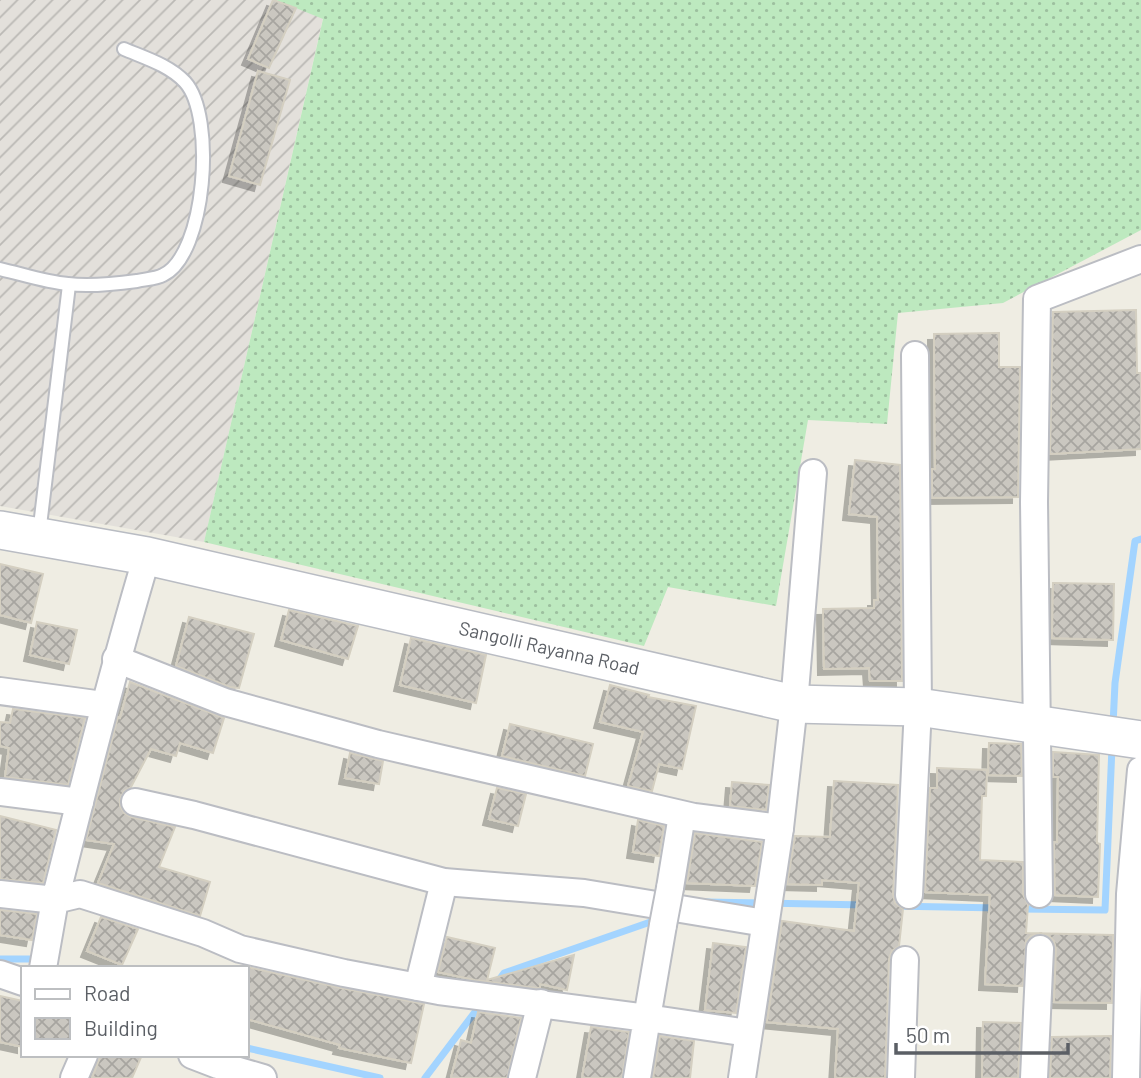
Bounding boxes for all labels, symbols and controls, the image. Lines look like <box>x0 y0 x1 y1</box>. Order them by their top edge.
street label: Sangolli Rayanna Road <box>457 616 642 679</box>
legend <box>21 966 248 1057</box>
text: Road <box>84 980 130 1005</box>
scale bar <box>896 1012 1068 1056</box>
text: Building <box>84 1015 158 1040</box>
text: 50 m <box>906 1022 950 1047</box>

